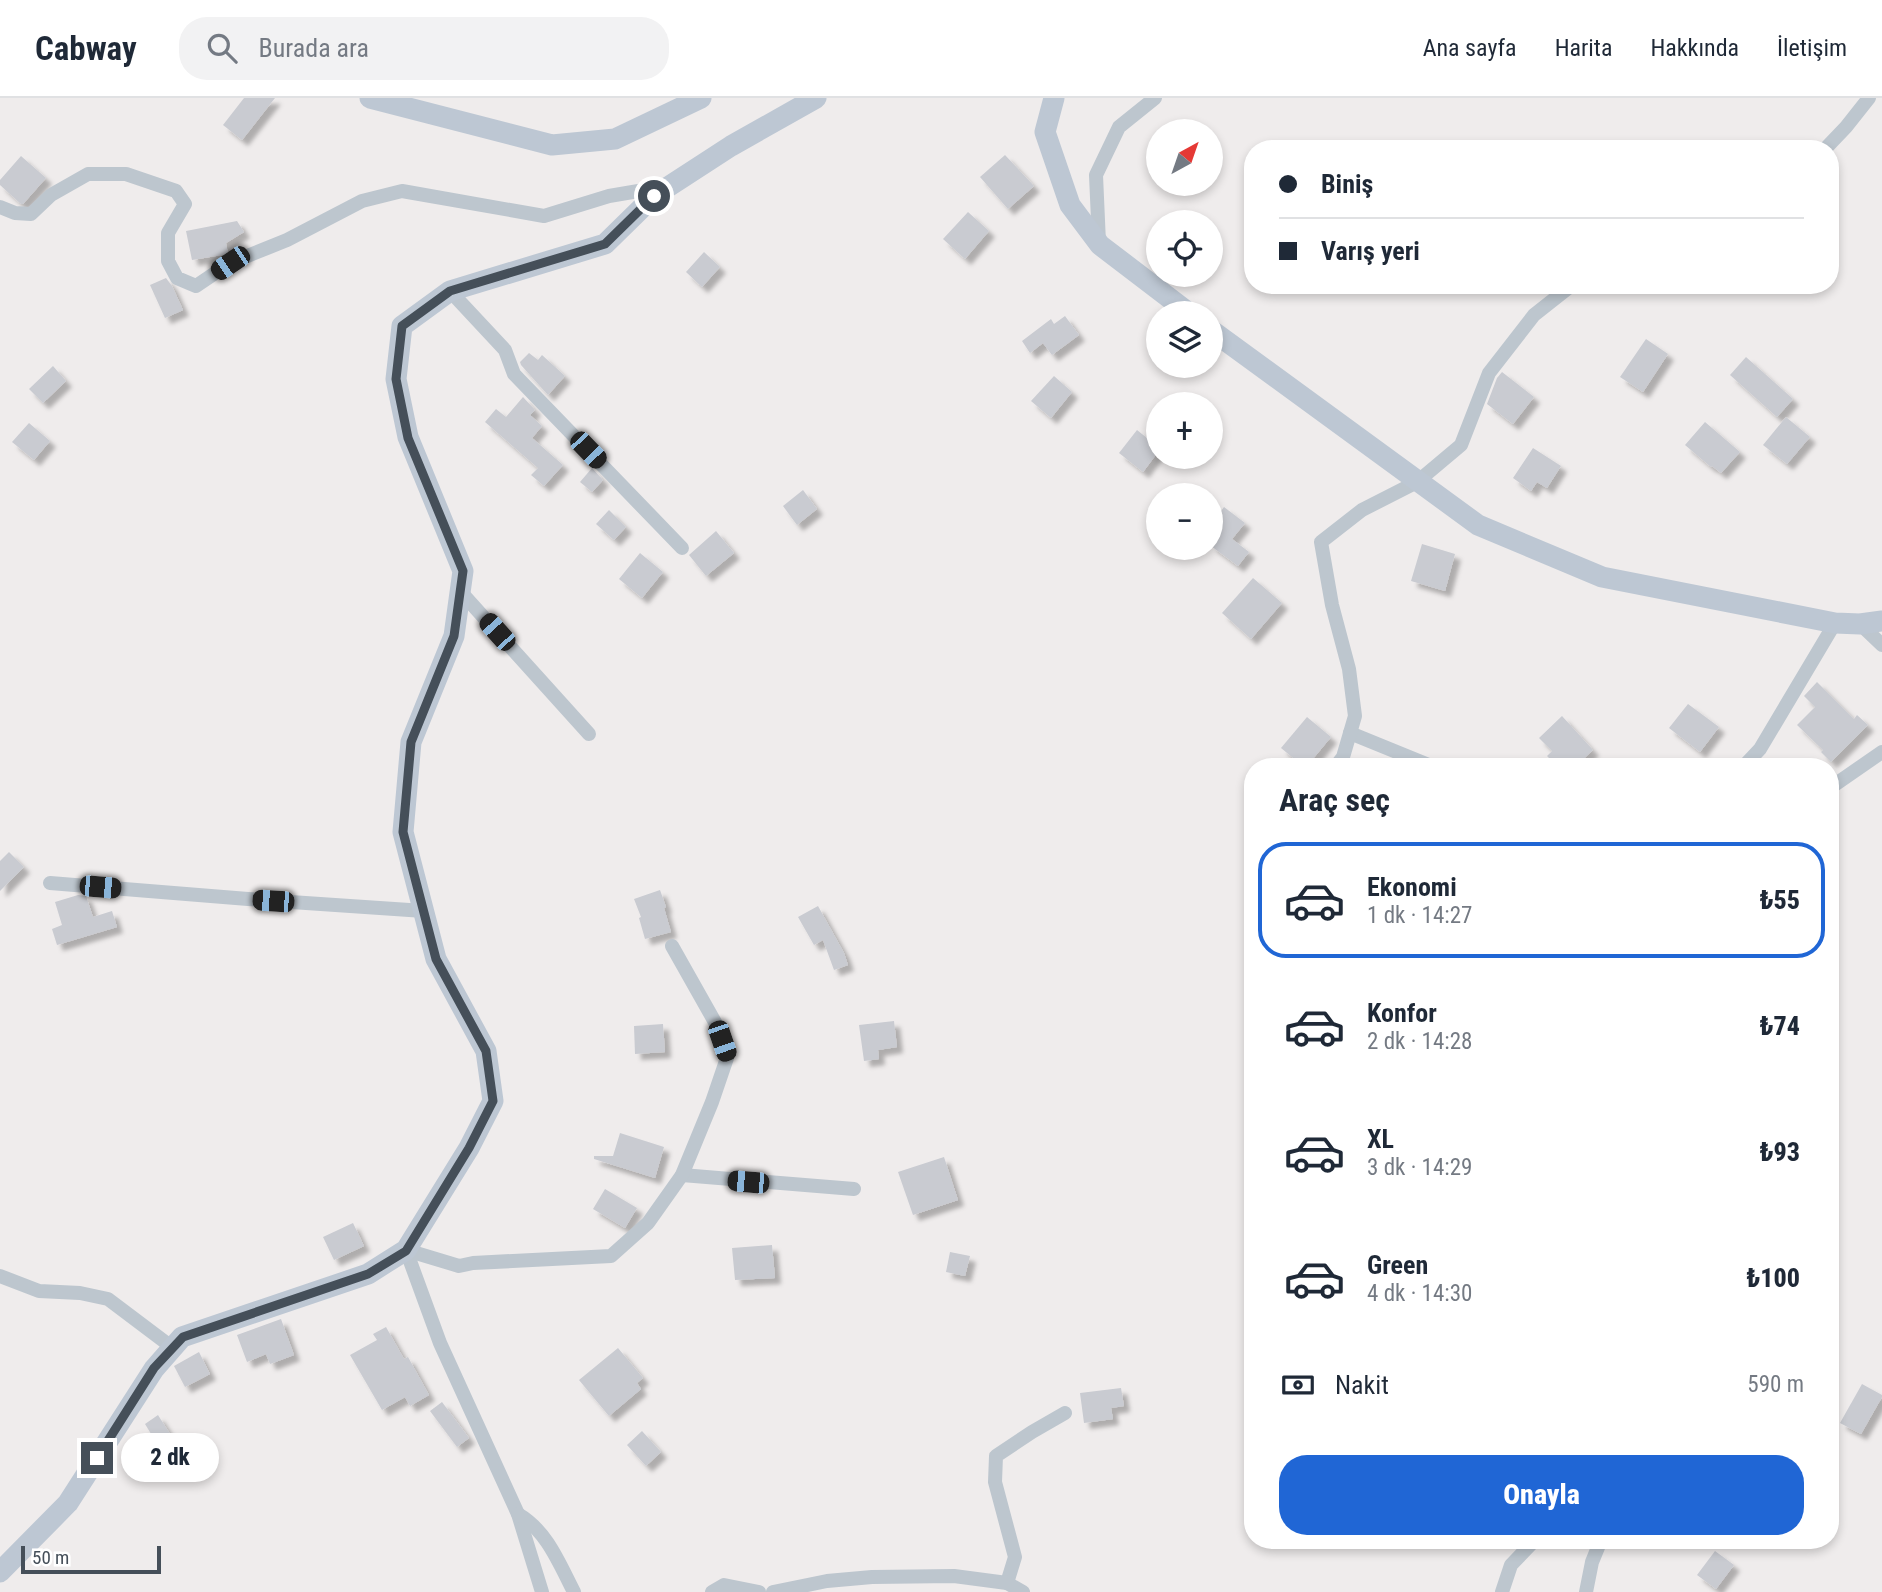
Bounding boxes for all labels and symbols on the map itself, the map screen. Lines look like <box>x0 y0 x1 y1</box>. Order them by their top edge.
north arrow <box>1146 119 1223 196</box>
route start <box>638 180 670 212</box>
car <box>207 243 254 283</box>
car <box>566 428 611 472</box>
car <box>476 609 519 655</box>
car <box>79 875 122 899</box>
car <box>252 889 295 913</box>
car <box>706 1018 739 1064</box>
car <box>727 1170 770 1194</box>
callout: 2 dk <box>122 1434 220 1482</box>
route end <box>81 1442 113 1474</box>
scale bar <box>21 1543 161 1575</box>

